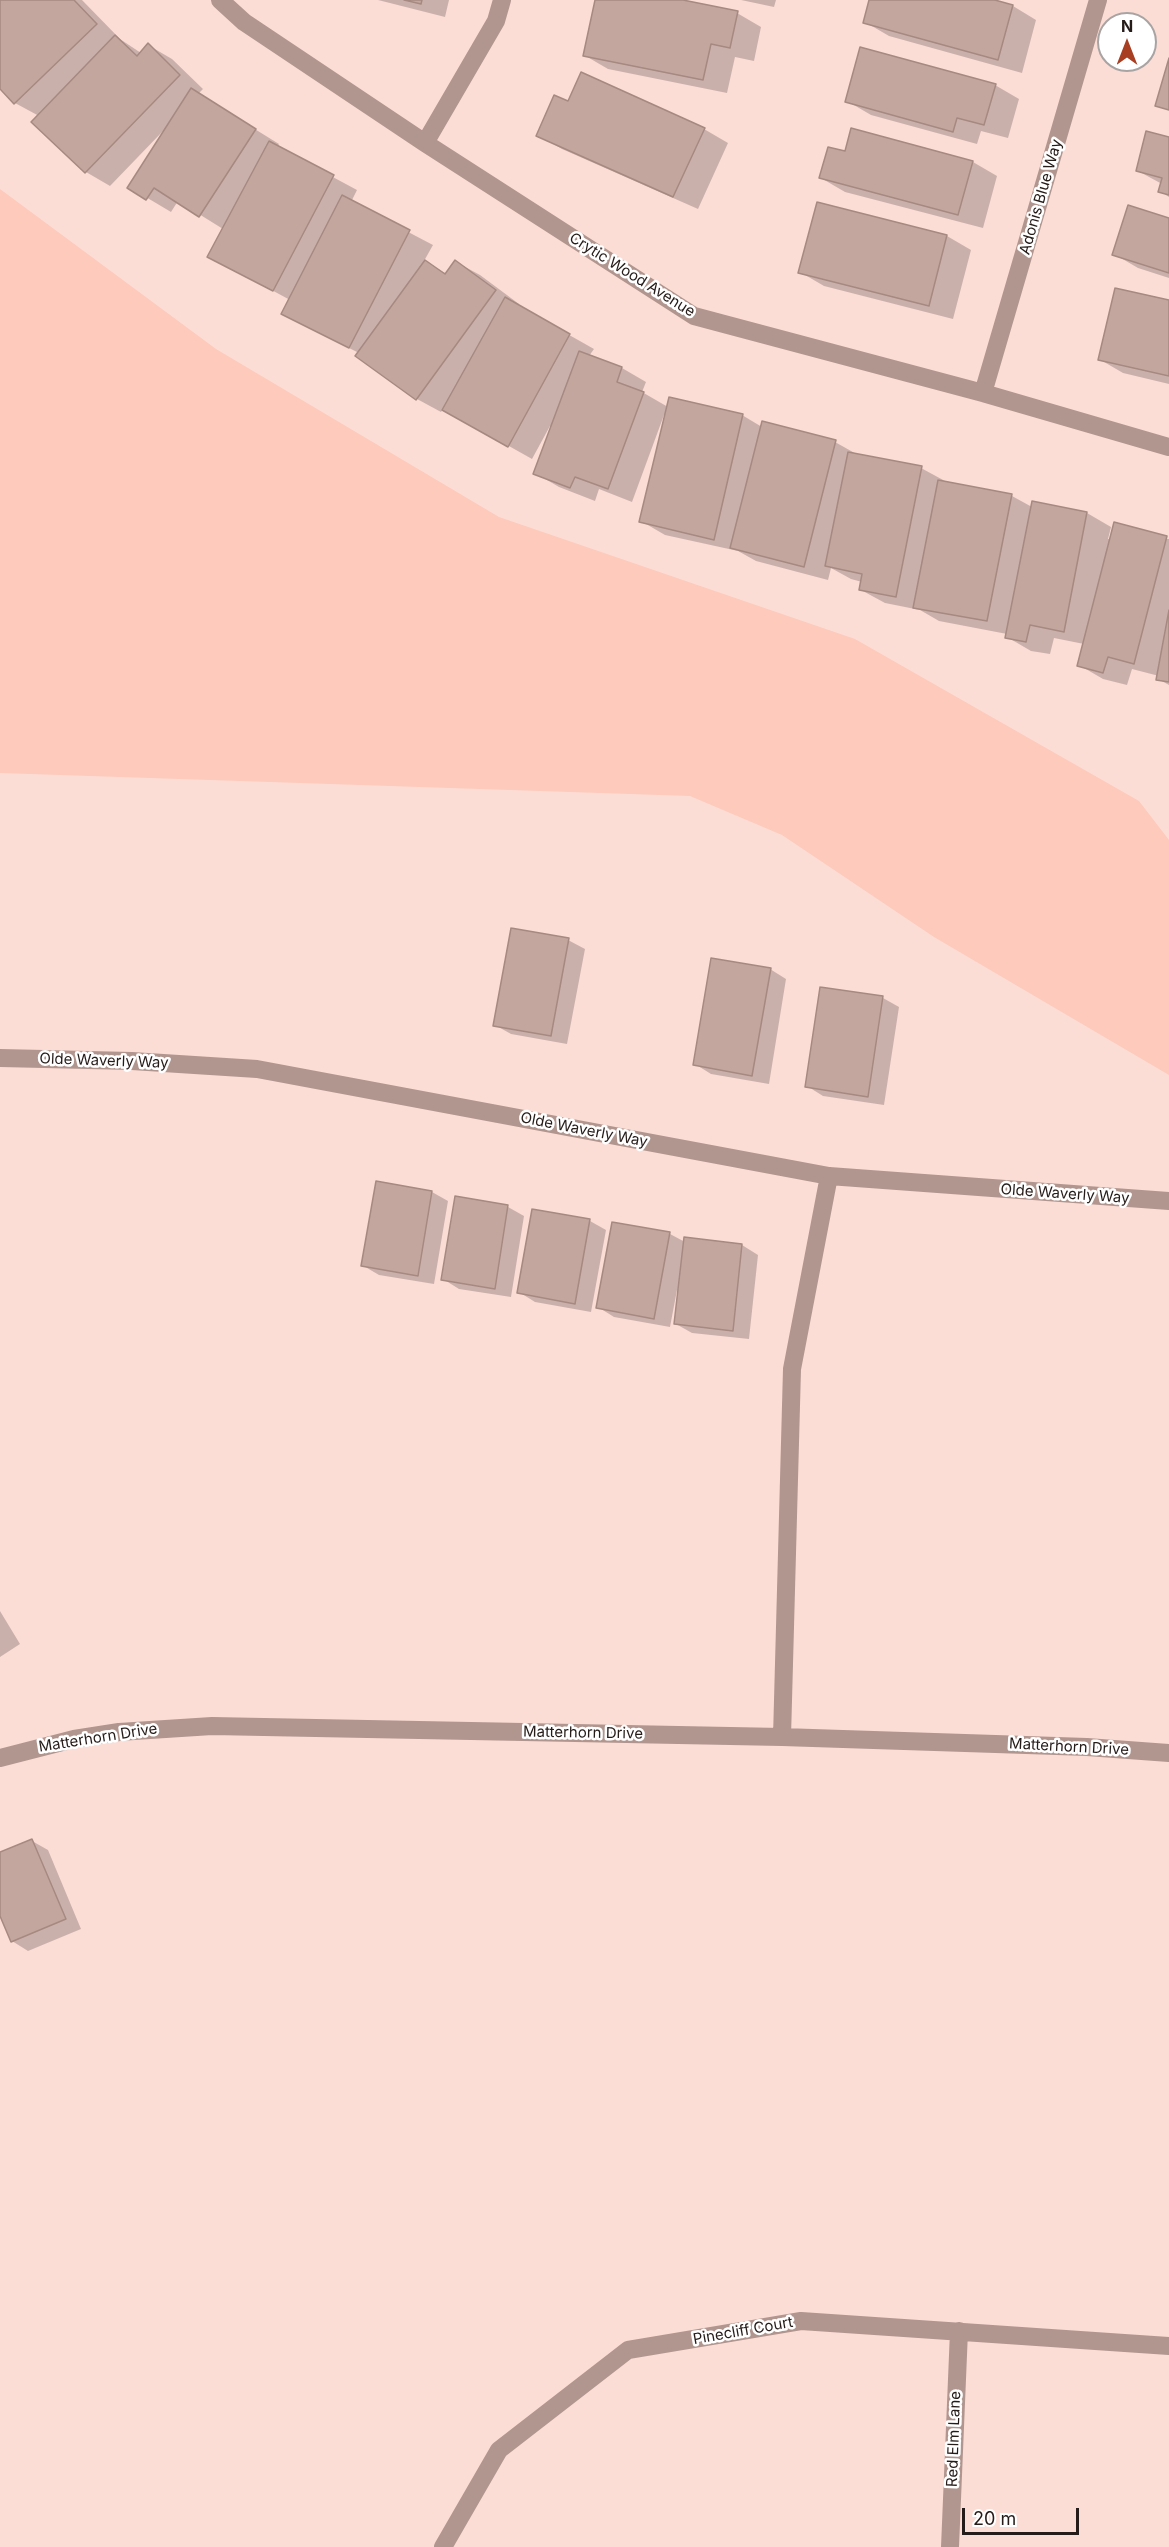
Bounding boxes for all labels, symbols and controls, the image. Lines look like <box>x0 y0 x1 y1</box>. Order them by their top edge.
north arrow <box>1097 12 1157 72</box>
text: N <box>1121 16 1133 36</box>
street label: Adonis Blue Way <box>1016 137 1066 257</box>
street label: Crytic Wood Avenue <box>566 229 698 321</box>
street label: Olde Waverly Way <box>39 1050 169 1072</box>
street label: Olde Waverly Way <box>519 1109 649 1151</box>
street label: Olde Waverly Way <box>1000 1181 1130 1207</box>
street label: Matterhorn Drive <box>37 1720 159 1756</box>
street label: Matterhorn Drive <box>523 1723 643 1743</box>
street label: Matterhorn Drive <box>1009 1735 1129 1759</box>
street label: Pinecliff Court <box>692 2313 794 2349</box>
street label: Red Elm Lane <box>943 2391 965 2487</box>
scale bar <box>965 2496 1082 2534</box>
text: 20 m <box>973 2508 1016 2529</box>

